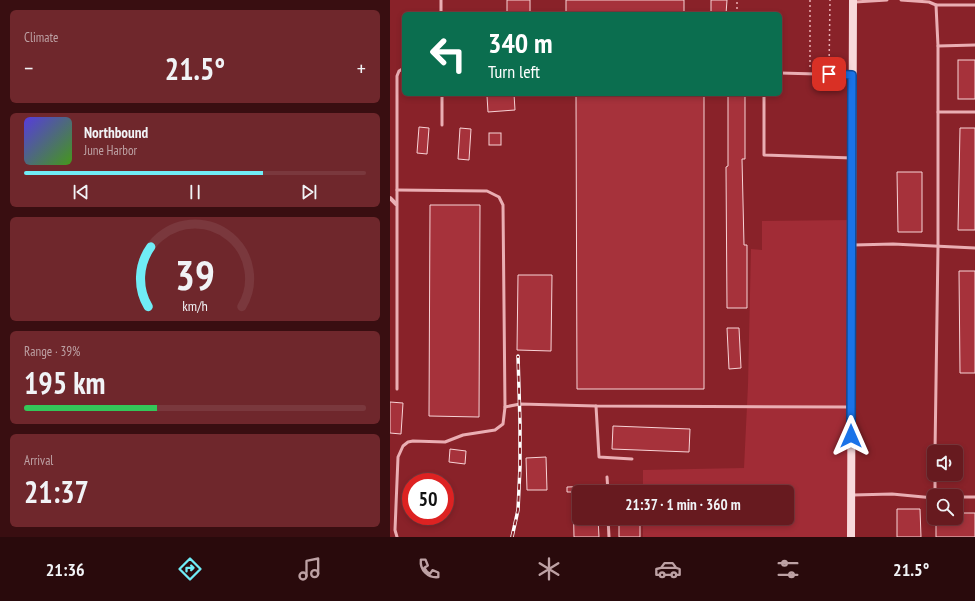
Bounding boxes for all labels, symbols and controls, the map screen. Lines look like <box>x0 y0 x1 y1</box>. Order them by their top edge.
text: 340 m <box>488 24 552 61</box>
icon: left <box>422 28 474 80</box>
text: Climate <box>24 29 58 46</box>
text: 21.5° <box>165 49 225 88</box>
text: − <box>24 54 33 82</box>
text: + <box>357 54 366 82</box>
pin <box>812 57 846 91</box>
text: Turn left <box>488 60 540 83</box>
icon: arrive <box>818 63 840 85</box>
text: Northbound <box>84 123 148 142</box>
text: June Harbor <box>84 142 137 159</box>
icon: previous <box>70 181 92 203</box>
icon: pause <box>184 181 206 203</box>
icon: next <box>298 181 320 203</box>
text: 39 <box>175 247 215 300</box>
text: km/h <box>182 295 208 314</box>
text: Range · 39% <box>24 343 80 360</box>
text: 195 km <box>24 363 105 402</box>
position arrow <box>830 415 872 457</box>
map controls <box>927 445 963 525</box>
button: sound <box>927 445 963 481</box>
text: Arrival <box>24 452 53 469</box>
text: 21:37 <box>24 472 89 511</box>
speed limit sign: 50 <box>402 473 454 525</box>
button: search <box>927 489 963 525</box>
text: 21:37 · 1 min · 360 m <box>625 495 741 514</box>
icon: directions <box>176 555 204 583</box>
icon: music <box>296 555 324 583</box>
icon: phone <box>415 555 443 583</box>
icon: climate <box>535 555 563 583</box>
icon: car <box>654 555 682 583</box>
icon: filters <box>774 555 802 583</box>
text: 21:36 <box>46 558 85 581</box>
text: 21.5° <box>893 558 929 581</box>

